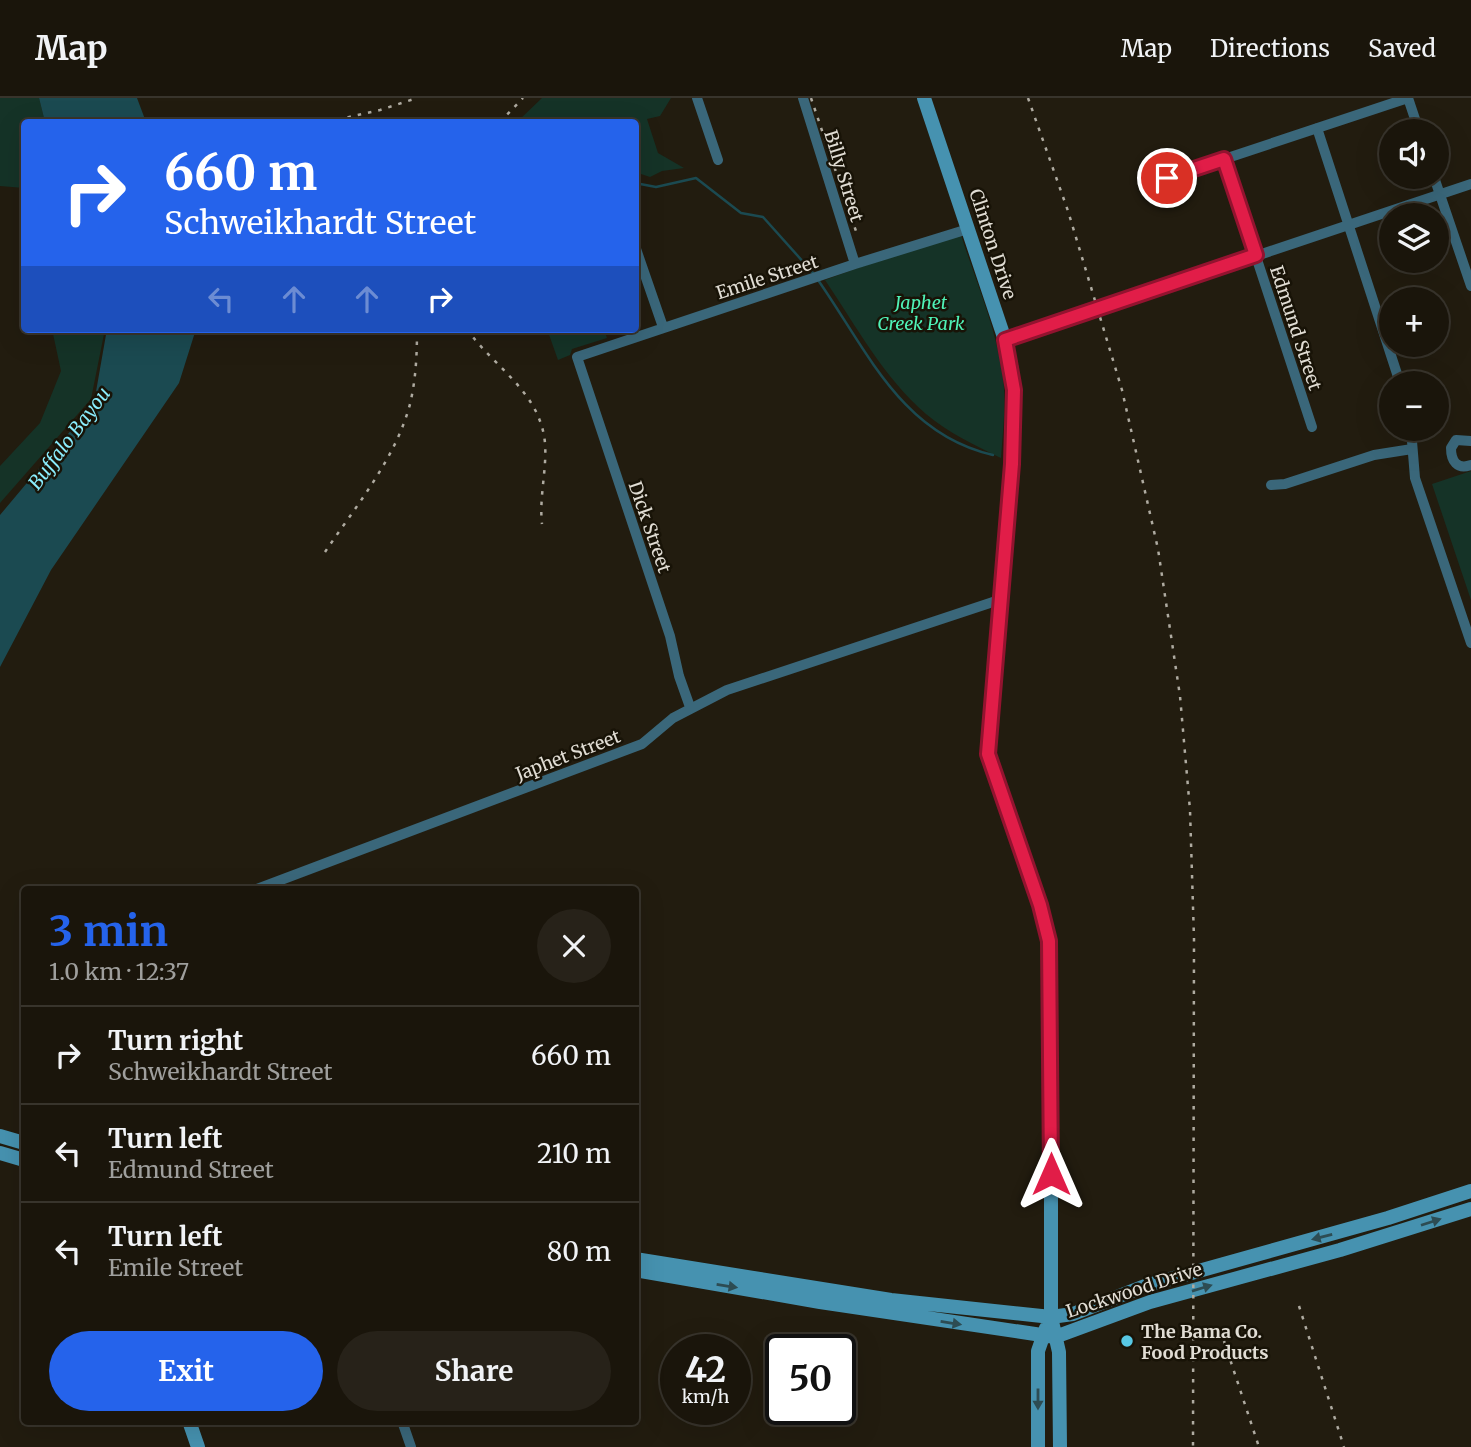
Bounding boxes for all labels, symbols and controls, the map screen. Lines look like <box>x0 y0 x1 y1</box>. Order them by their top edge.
text: Map <box>35 28 108 69</box>
text: Map <box>1121 33 1172 64</box>
text: Directions <box>1210 33 1330 64</box>
text: Saved <box>1368 33 1436 64</box>
map controls <box>1379 119 1449 441</box>
button: sound <box>1379 119 1449 189</box>
street label: Billy Street <box>819 127 869 225</box>
text: 660 m <box>164 142 317 203</box>
icon: right <box>49 147 140 238</box>
pin <box>1137 148 1197 208</box>
icon: arrive <box>1148 159 1186 197</box>
street label: Clinton Drive <box>964 186 1022 302</box>
text: Schweikhardt Street <box>164 203 476 243</box>
button: layers <box>1379 203 1449 273</box>
street label: Emile Street <box>713 250 821 304</box>
street label: Edmund Street <box>1265 263 1327 393</box>
icon: left <box>202 280 240 318</box>
icon: ahead <box>275 280 313 318</box>
icon: ahead <box>348 280 386 318</box>
icon: right <box>421 280 459 318</box>
button: + <box>1379 287 1449 357</box>
park label: Japhet Creek Park <box>877 291 965 335</box>
button: − <box>1379 371 1449 441</box>
water label: Buffalo Bayou <box>23 382 115 494</box>
street label: Dick Street <box>624 478 676 576</box>
street label: Japhet Street <box>511 724 624 786</box>
text: 3 min <box>49 905 168 957</box>
button: close <box>537 909 611 983</box>
text: 1.0 km · 12:37 <box>49 957 189 986</box>
text: Turn right <box>108 1024 243 1057</box>
icon: right <box>49 1036 87 1074</box>
text: 660 m <box>531 1039 611 1072</box>
text: Schweikhardt Street <box>108 1057 332 1086</box>
text: Turn left <box>108 1122 222 1155</box>
icon: left <box>49 1134 87 1172</box>
text: 210 m <box>537 1137 611 1170</box>
position arrow <box>1014 1137 1088 1211</box>
text: Edmund Street <box>108 1155 274 1184</box>
one-way arrow <box>1420 1216 1441 1227</box>
text: Turn left <box>108 1220 222 1253</box>
icon: left <box>49 1232 87 1270</box>
one-way arrow <box>1311 1232 1333 1243</box>
text: 80 m <box>547 1235 611 1268</box>
text: Emile Street <box>108 1253 243 1282</box>
street label: Lockwood Drive <box>1063 1257 1205 1323</box>
one-way arrow <box>716 1281 738 1292</box>
one-way arrow <box>1192 1282 1213 1292</box>
one-way arrow <box>940 1318 962 1329</box>
place label: The Bama Co. Food Products <box>1141 1320 1269 1364</box>
button: Exit <box>49 1331 323 1411</box>
button: Share <box>337 1331 611 1411</box>
marker: The Bama Co. Food Products <box>1119 1333 1135 1349</box>
speed limit sign: 50 <box>765 1334 856 1425</box>
text: 42 <box>685 1348 726 1392</box>
text: km/h <box>682 1385 729 1408</box>
one-way arrow <box>1032 1388 1044 1410</box>

